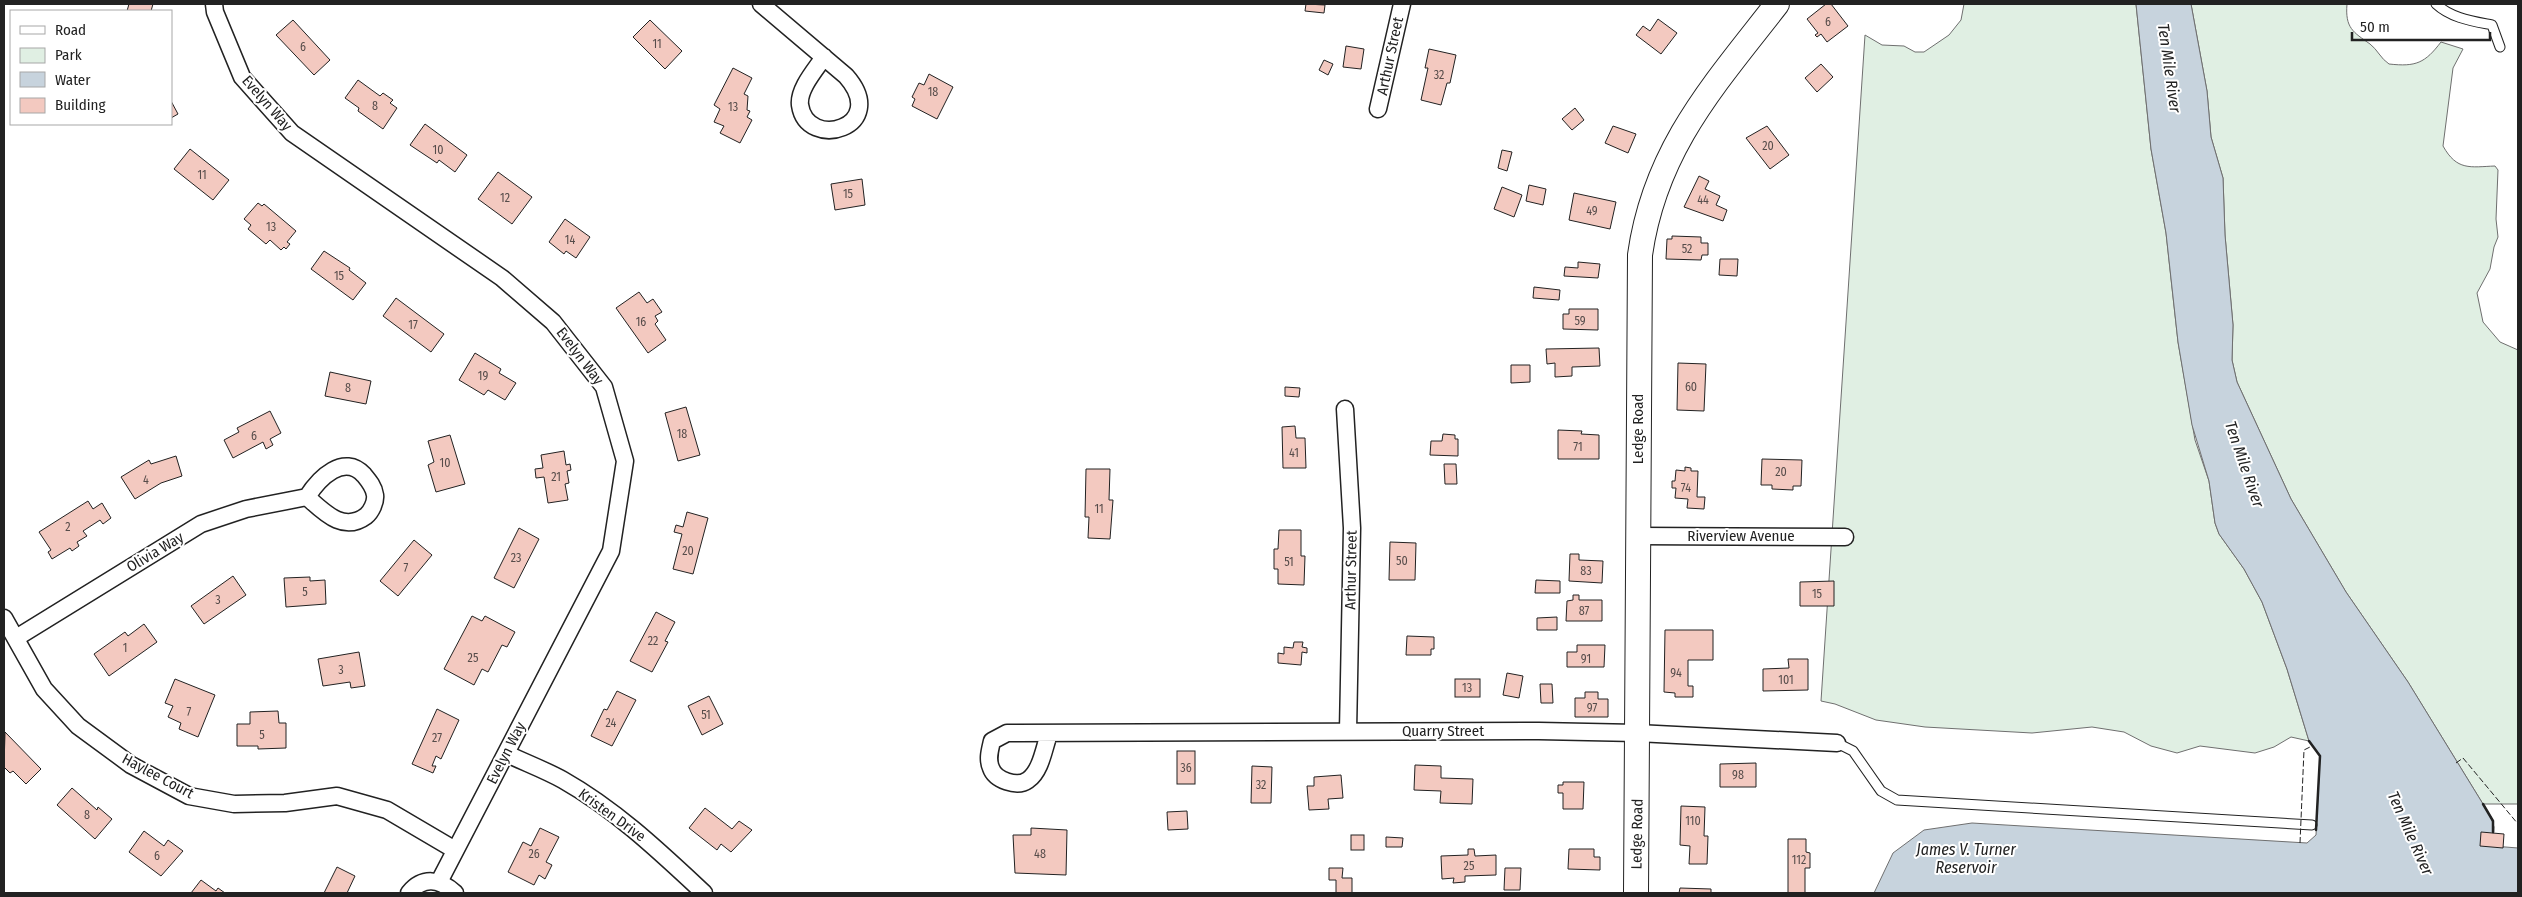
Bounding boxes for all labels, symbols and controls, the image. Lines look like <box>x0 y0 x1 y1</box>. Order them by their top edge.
legend <box>10 10 172 125</box>
scale bar <box>2352 10 2490 42</box>
street label: Arthur Street <box>1373 15 1407 97</box>
house number: 6 <box>1825 15 1831 29</box>
text: 50 m <box>2360 18 2390 36</box>
text: Road <box>55 21 86 39</box>
water label: Ten Mile River <box>2154 22 2185 114</box>
house number: 11 <box>652 37 662 51</box>
house number: 6 <box>300 40 306 54</box>
text: Park <box>55 46 82 64</box>
house number: 32 <box>1434 68 1444 82</box>
text: Water <box>55 71 91 89</box>
street label: Evelyn Way <box>238 72 296 135</box>
house number: 18 <box>928 85 938 99</box>
text: Building <box>55 96 106 114</box>
house number: 8 <box>372 99 378 113</box>
house number: 13 <box>728 100 738 114</box>
house number: 20 <box>1762 139 1774 153</box>
house number: 10 <box>433 143 443 157</box>
house number: 11 <box>197 168 207 182</box>
house number: 15 <box>843 187 854 201</box>
house number: 12 <box>500 191 510 205</box>
house number: 44 <box>1697 193 1709 207</box>
house number: 49 <box>1586 204 1598 218</box>
house number: 13 <box>266 220 276 234</box>
house number: 14 <box>565 233 575 247</box>
house number: 52 <box>1682 242 1692 256</box>
house number: 15 <box>334 269 345 283</box>
house number: 59 <box>1574 314 1586 328</box>
house number: 16 <box>636 315 646 329</box>
house number: 17 <box>408 318 418 332</box>
street label: Evelyn Way <box>553 324 608 389</box>
house number: 19 <box>478 369 488 383</box>
house number: 60 <box>1685 380 1697 394</box>
house number: 8 <box>345 381 351 395</box>
street label: Ledge Road <box>1629 394 1647 464</box>
water label: Ten Mile River <box>2221 419 2268 510</box>
house number: 18 <box>677 427 687 441</box>
house number: 6 <box>251 429 257 443</box>
house number: 71 <box>1573 440 1583 454</box>
house number: 41 <box>1289 446 1299 460</box>
house number: 10 <box>440 456 450 470</box>
house number: 20 <box>1775 465 1787 479</box>
house number: 21 <box>551 470 561 484</box>
house number: 4 <box>143 473 149 487</box>
house number: 74 <box>1681 481 1691 495</box>
house number: 11 <box>1094 502 1104 516</box>
house number: 2 <box>65 520 71 534</box>
street label: Riverview Avenue <box>1687 527 1795 545</box>
street label: Olivia Way <box>123 528 187 576</box>
street label: Arthur Street <box>1341 530 1361 610</box>
house number: 20 <box>682 544 694 558</box>
house number: 23 <box>511 551 521 565</box>
house number: 50 <box>1396 554 1408 568</box>
house number: 51 <box>1284 555 1294 569</box>
house number: 7 <box>404 561 409 575</box>
house number: 83 <box>1580 564 1592 578</box>
house number: 5 <box>302 585 308 599</box>
house number: 15 <box>1812 587 1823 601</box>
house number: 3 <box>215 593 221 607</box>
house number: 87 <box>1579 604 1589 618</box>
house number: 22 <box>648 634 658 648</box>
house number: 1 <box>123 641 127 655</box>
house number: 25 <box>468 651 479 665</box>
house number: 91 <box>1581 652 1591 666</box>
house number: 3 <box>338 663 344 677</box>
house number: 94 <box>1670 666 1682 680</box>
house number: 101 <box>1778 673 1794 687</box>
house number: 13 <box>1462 681 1472 695</box>
house number: 97 <box>1587 701 1597 715</box>
house number: 7 <box>187 705 192 719</box>
house number: 51 <box>701 708 711 722</box>
house number: 24 <box>606 716 617 730</box>
street label: Evelyn Way <box>483 719 529 787</box>
street label: Quarry Street <box>1402 722 1484 740</box>
house number: 5 <box>259 728 265 742</box>
house number: 27 <box>432 731 442 745</box>
street label: Haylee Court <box>119 750 197 802</box>
house number: 36 <box>1180 761 1192 775</box>
house number: 98 <box>1732 768 1744 782</box>
house number: 32 <box>1256 778 1266 792</box>
street label: Kristen Drive <box>575 785 649 845</box>
water label: Ten Mile River <box>2384 788 2438 878</box>
street label: Ledge Road <box>1627 799 1647 869</box>
house number: 8 <box>84 808 90 822</box>
house number: 110 <box>1685 814 1701 828</box>
water label: James V. Turner Reservoir <box>1915 840 2016 877</box>
house number: 26 <box>528 847 540 861</box>
house number: 48 <box>1034 847 1046 861</box>
house number: 6 <box>154 849 160 863</box>
house number: 112 <box>1792 853 1806 867</box>
house number: 25 <box>1464 859 1475 873</box>

